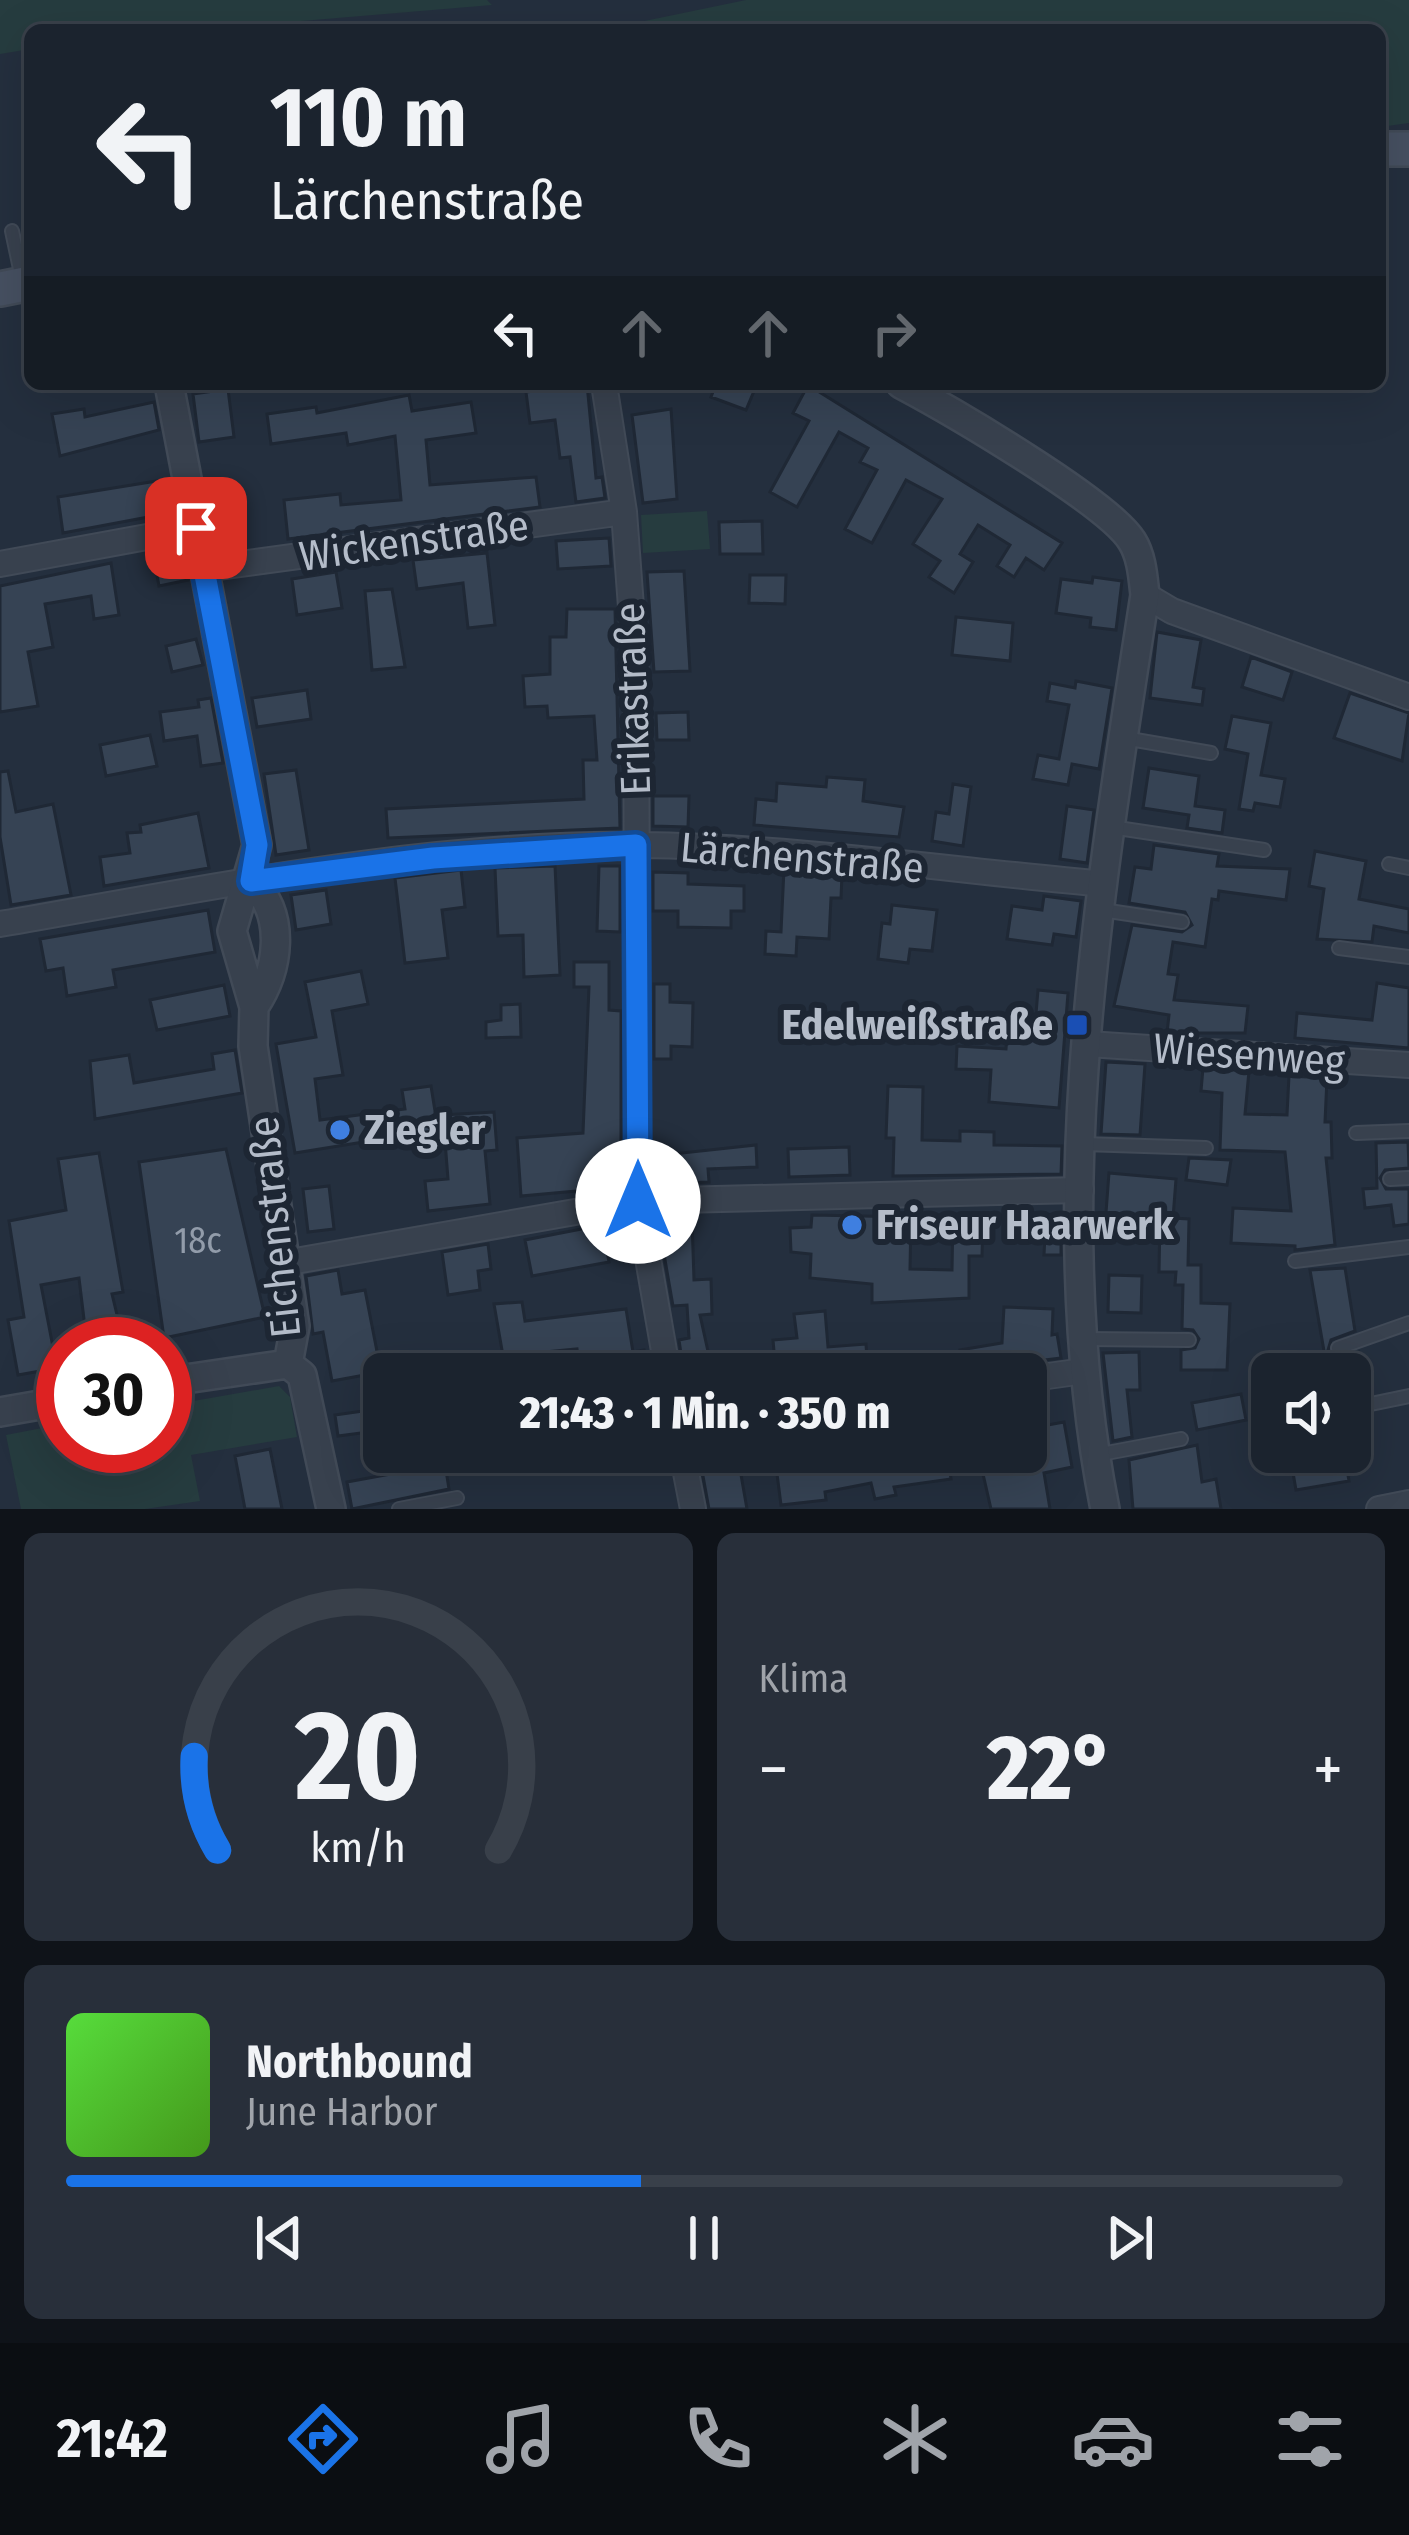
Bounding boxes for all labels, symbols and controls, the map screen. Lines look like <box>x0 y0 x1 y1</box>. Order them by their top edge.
text: 110 m <box>270 67 467 168</box>
icon: left <box>72 72 228 228</box>
text: Lärchenstraße <box>270 169 584 233</box>
icon: left <box>483 300 549 366</box>
icon: ahead <box>609 300 675 366</box>
icon: ahead <box>735 300 801 366</box>
icon: right <box>861 300 927 366</box>
pin <box>145 477 247 579</box>
icon: arrive <box>163 495 229 561</box>
street label: Wickenstraße <box>296 500 532 582</box>
street label: Erikastraße <box>605 602 661 796</box>
street label: Lärchenstraße <box>678 822 926 894</box>
place label: Edelweißstraße <box>781 1000 1053 1050</box>
marker: Edelweißstraße <box>1064 1012 1090 1038</box>
street label: Wiesenweg <box>1152 1023 1347 1087</box>
place label: Ziegler <box>364 1105 486 1155</box>
street label: Eichenstraße <box>239 1114 311 1340</box>
marker: Ziegler <box>327 1117 353 1143</box>
position arrow <box>575 1138 701 1264</box>
place label: Friseur Haarwerk <box>876 1200 1175 1250</box>
marker: Friseur Haarwerk <box>839 1212 865 1238</box>
house number: 18c <box>174 1219 222 1263</box>
speed limit sign: 30 <box>36 1317 192 1473</box>
map controls <box>1251 1353 1371 1473</box>
button: sound <box>1251 1353 1371 1473</box>
text: 21:43 · 1 Min. · 350 m <box>520 1386 890 1440</box>
text: Klima <box>759 1656 848 1702</box>
text: 20 <box>294 1682 421 1832</box>
text: 22° <box>987 1715 1114 1823</box>
text: − <box>759 1730 788 1809</box>
text: + <box>1313 1730 1343 1809</box>
text: km/h <box>310 1822 406 1873</box>
text: Northbound <box>246 2035 473 2089</box>
text: June Harbor <box>246 2089 437 2135</box>
icon: previous <box>246 2205 312 2271</box>
icon: pause <box>671 2205 737 2271</box>
icon: next <box>1097 2205 1163 2271</box>
icon: directions <box>281 2397 365 2481</box>
icon: music <box>479 2397 563 2481</box>
icon: phone <box>676 2397 760 2481</box>
icon: climate <box>873 2397 957 2481</box>
icon: car <box>1071 2397 1155 2481</box>
icon: filters <box>1268 2397 1352 2481</box>
text: 21:42 <box>57 2407 168 2471</box>

